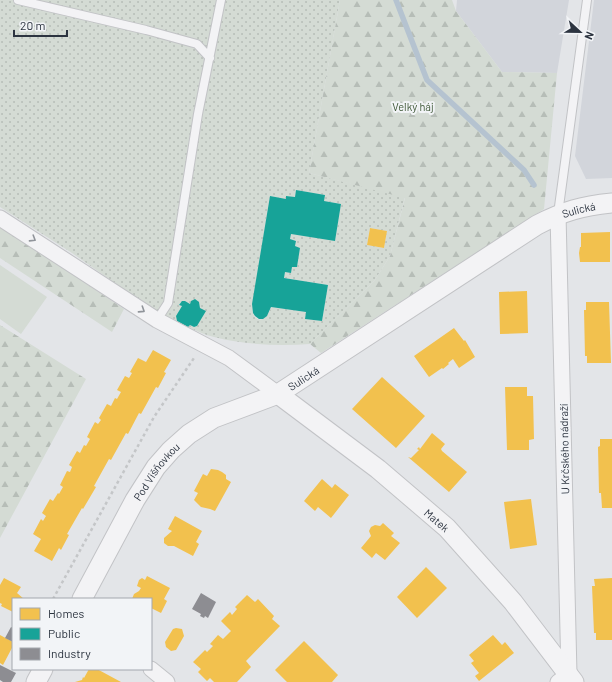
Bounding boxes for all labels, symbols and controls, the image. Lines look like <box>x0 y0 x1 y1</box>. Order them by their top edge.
scale bar <box>14 12 67 38</box>
north arrow <box>560 12 600 52</box>
text: 20 m <box>20 18 46 32</box>
text: N <box>582 30 597 42</box>
park label: Velký háj <box>392 100 434 113</box>
street label: Sulická <box>560 199 596 220</box>
one-way arrow <box>29 234 36 242</box>
one-way arrow <box>138 305 145 313</box>
street label: Sulická <box>285 363 321 393</box>
street label: U Krčského nádraží <box>557 403 571 494</box>
street label: Pod Višňovkou <box>130 439 182 503</box>
street label: Matek <box>422 505 453 534</box>
legend <box>12 598 152 670</box>
text: Homes <box>48 606 85 620</box>
text: Public <box>48 626 80 640</box>
text: Industry <box>48 646 91 660</box>

